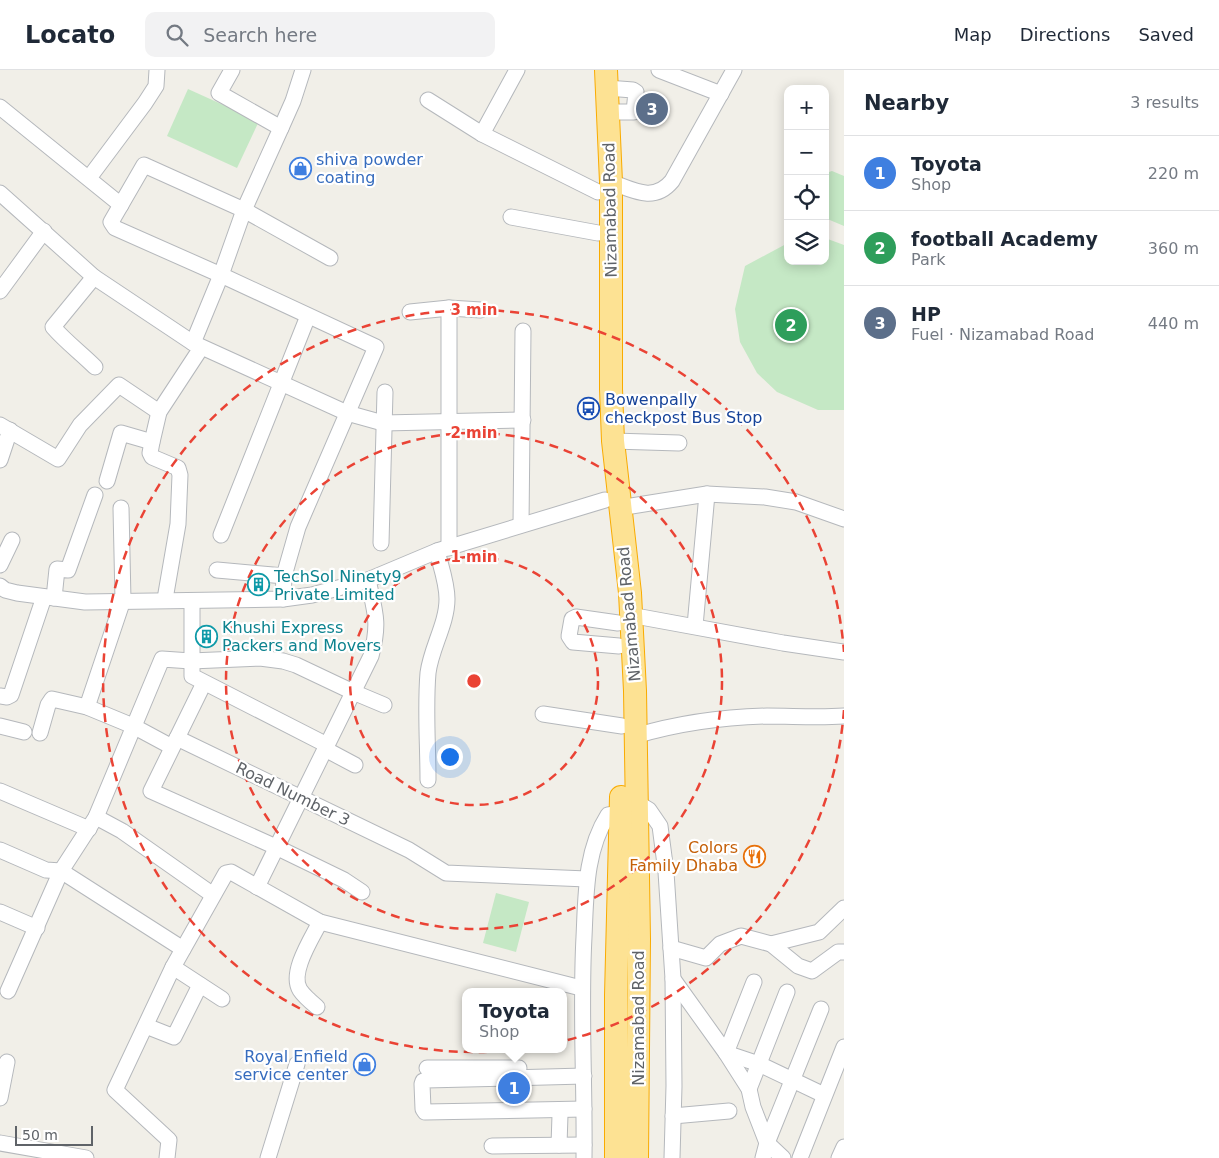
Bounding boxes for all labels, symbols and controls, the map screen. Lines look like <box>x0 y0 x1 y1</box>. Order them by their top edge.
search box <box>145 12 495 57</box>
text: Locato <box>25 21 115 49</box>
icon: search <box>163 21 191 49</box>
text: Search here <box>203 24 317 46</box>
text: Map <box>954 24 992 45</box>
text: Directions <box>1020 24 1110 45</box>
text: Saved <box>1138 24 1194 45</box>
map controls <box>784 85 829 265</box>
button: + <box>784 85 829 130</box>
pin: 3 <box>636 90 668 128</box>
text: Nearby <box>864 91 949 115</box>
text: 3 results <box>1130 93 1199 112</box>
button: − <box>784 130 829 175</box>
street label: Nizamabad Road <box>599 142 621 278</box>
place label: shiva powder coating <box>316 150 423 187</box>
text: Toyota <box>911 153 982 175</box>
shop icon: shiva powder coating <box>288 156 312 180</box>
text: 1 <box>874 164 886 183</box>
text: 220 m <box>1148 164 1199 183</box>
button: locate <box>784 175 829 220</box>
text: Shop <box>911 175 951 194</box>
button: layers <box>784 220 829 265</box>
text: football Academy <box>911 228 1098 250</box>
text: 2 <box>874 239 886 258</box>
text: 360 m <box>1148 239 1199 258</box>
text: Park <box>911 250 946 269</box>
text: 3 min <box>450 301 498 319</box>
text: HP <box>911 303 941 325</box>
pin: 2 <box>775 306 807 344</box>
text: 3 <box>874 314 886 333</box>
text: 440 m <box>1148 314 1199 333</box>
text: Fuel · Nizamabad Road <box>911 325 1094 344</box>
place label: Bowenpally checkpost Bus Stop <box>605 390 762 427</box>
bus stop icon: Bowenpally checkpost Bus Stop <box>577 396 601 420</box>
text: 2 min <box>450 424 498 442</box>
street label: Nizamabad Road <box>614 546 644 682</box>
text: 1 min <box>450 548 498 566</box>
place label: TechSol Ninety9 Private Limited <box>273 567 402 604</box>
building icon: TechSol Ninety9 Private Limited <box>246 573 270 597</box>
place label: Khushi Express Packers and Movers <box>222 618 381 655</box>
building icon: Khushi Express Packers and Movers <box>194 624 218 648</box>
centre of rings <box>465 672 483 690</box>
your location <box>437 744 463 770</box>
street label: Road Number 3 <box>233 758 353 830</box>
place label: Colors Family Dhaba <box>629 838 738 875</box>
restaurant icon: Colors Family Dhaba <box>742 844 766 868</box>
street label: Nizamabad Road <box>629 950 648 1086</box>
popup <box>462 988 567 1053</box>
text: Toyota <box>479 1000 550 1022</box>
text: Shop <box>479 1022 519 1041</box>
place label: Royal Enfield service center <box>234 1047 348 1084</box>
shop icon: Royal Enfield service center <box>352 1053 376 1077</box>
pin: 1 <box>498 1069 530 1107</box>
scale bar <box>15 1123 92 1146</box>
text: 50 m <box>22 1127 58 1143</box>

